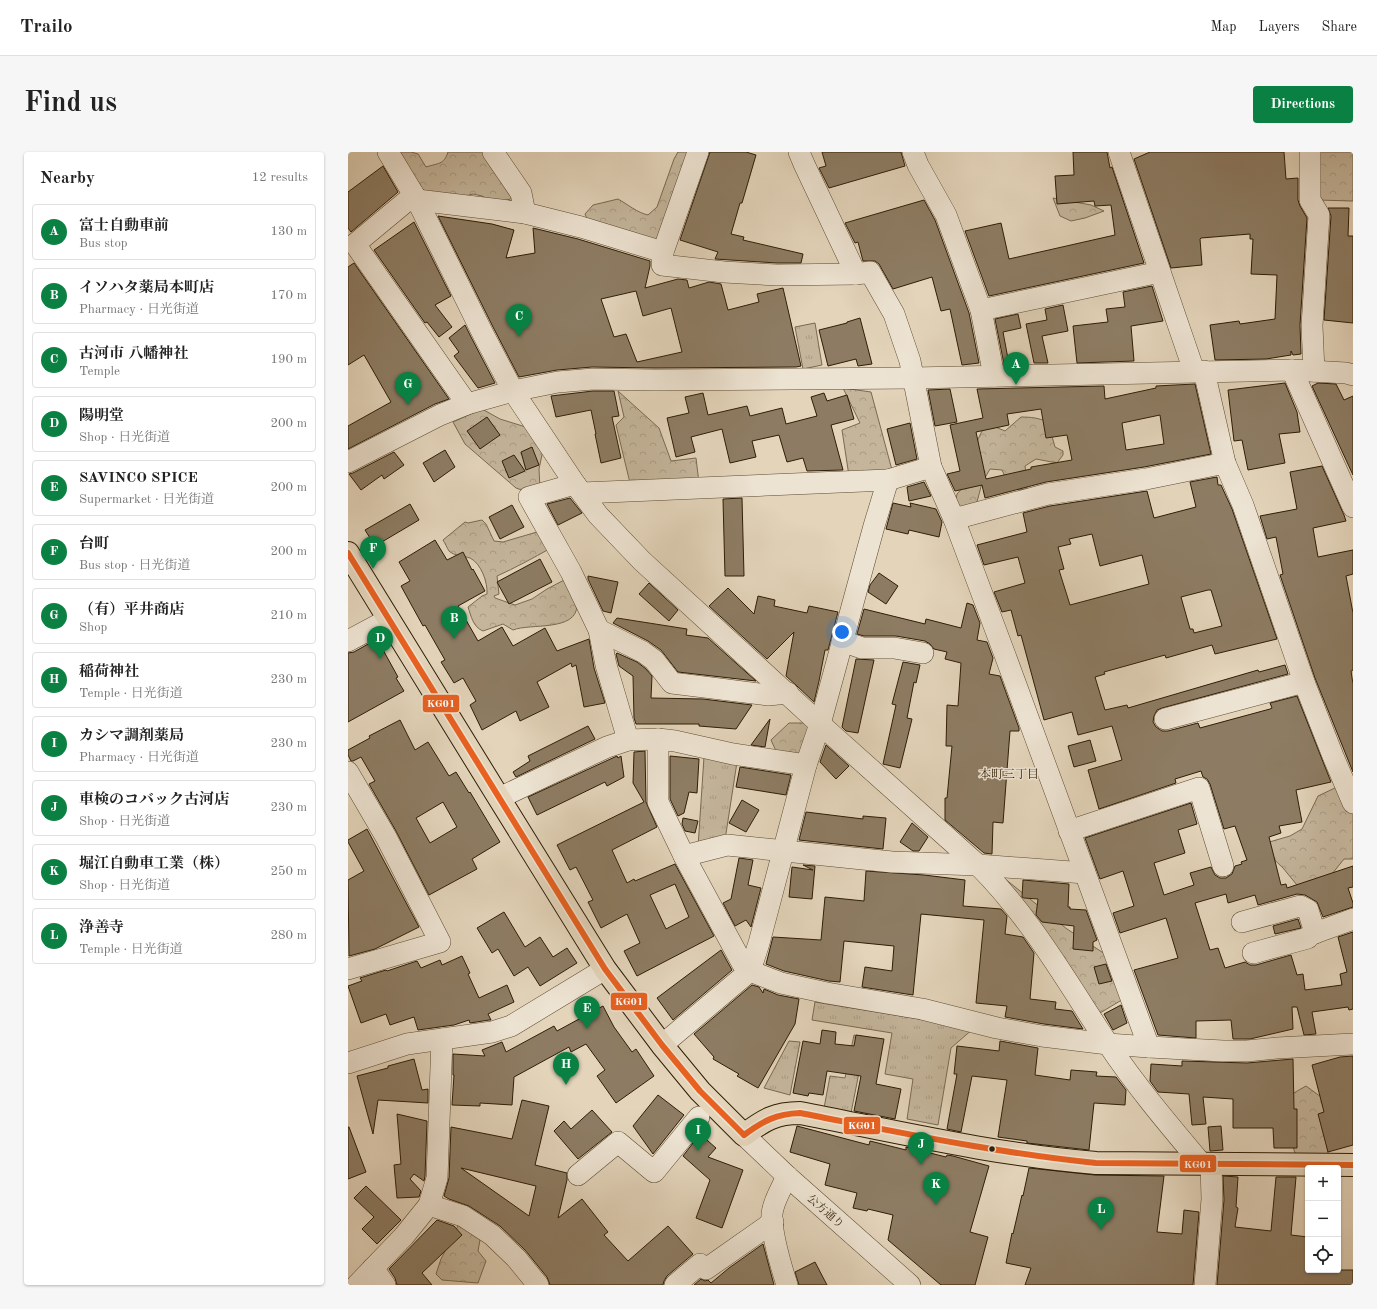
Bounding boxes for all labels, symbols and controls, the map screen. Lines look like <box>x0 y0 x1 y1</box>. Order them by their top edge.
text: Trailo <box>20 18 73 37</box>
text: Map <box>1211 20 1237 34</box>
text: Layers <box>1259 20 1300 34</box>
text: Share <box>1322 20 1357 34</box>
button: Directions <box>1253 86 1353 123</box>
text: Find us <box>24 90 117 118</box>
text: Nearby <box>40 170 95 187</box>
text: 12 results <box>252 171 308 184</box>
text: 富士自動車前 <box>79 219 169 234</box>
text: A <box>49 225 59 238</box>
text: 130 m <box>270 225 307 238</box>
text: Bus stop <box>79 237 128 250</box>
text: イソハタ薬局本町店 <box>79 281 214 296</box>
text: B <box>49 289 59 302</box>
text: 170 m <box>270 289 307 302</box>
text: Pharmacy · 日光街道 <box>79 303 199 316</box>
pin: C <box>506 304 532 337</box>
text: 古河市 八幡神社 <box>79 347 188 362</box>
pin: A <box>1003 352 1029 385</box>
text: C <box>50 353 58 366</box>
text: 190 m <box>270 353 307 366</box>
text: Temple <box>79 365 120 378</box>
pin: G <box>395 372 421 405</box>
text: 陽明堂 <box>79 409 124 424</box>
text: D <box>49 417 59 430</box>
text: 200 m <box>270 417 307 430</box>
text: Shop · 日光街道 <box>79 431 170 444</box>
text: SAVINCO SPICE <box>79 471 198 486</box>
text: E <box>50 481 58 494</box>
text: 200 m <box>270 481 307 494</box>
text: Supermarket · 日光街道 <box>79 493 214 506</box>
pin: F <box>360 536 386 569</box>
text: 台町 <box>79 537 109 552</box>
text: F <box>50 545 58 558</box>
text: 200 m <box>270 545 307 558</box>
text: Bus stop · 日光街道 <box>79 559 191 572</box>
text: （有）平井商店 <box>79 603 184 618</box>
pin: B <box>441 606 467 639</box>
text: G <box>49 609 59 622</box>
text: 210 m <box>270 609 307 622</box>
text: Shop <box>79 621 107 634</box>
your location <box>832 622 852 642</box>
pin: D <box>367 626 393 659</box>
text: 稲荷神社 <box>79 665 139 680</box>
text: H <box>49 673 59 686</box>
text: 230 m <box>270 673 307 686</box>
text: Temple · 日光街道 <box>79 687 183 700</box>
line badge: KG01 <box>422 694 460 713</box>
text: KG01 <box>427 699 455 710</box>
text: カシマ調剤薬局 <box>79 729 184 744</box>
text: I <box>51 737 57 750</box>
text: 230 m <box>270 737 307 750</box>
text: Pharmacy · 日光街道 <box>79 751 199 764</box>
district label: 本町三丁目 <box>979 767 1039 781</box>
text: 車検のコバック古河店 <box>79 793 229 808</box>
text: J <box>50 801 58 814</box>
text: 230 m <box>270 801 307 814</box>
text: Shop · 日光街道 <box>79 815 170 828</box>
text: 堀江自動車工業（株） <box>79 857 229 872</box>
text: K <box>49 865 59 878</box>
text: 250 m <box>270 865 307 878</box>
text: Shop · 日光街道 <box>79 879 170 892</box>
text: 浄善寺 <box>79 921 124 936</box>
text: L <box>50 929 58 942</box>
text: 280 m <box>270 929 307 942</box>
text: Temple · 日光街道 <box>79 943 183 956</box>
line badge: KG01 <box>610 992 648 1011</box>
pin: E <box>574 996 600 1029</box>
text: KG01 <box>615 997 643 1008</box>
pin: H <box>553 1052 579 1085</box>
line badge: KG01 <box>843 1116 881 1135</box>
pin: I <box>685 1118 711 1151</box>
text: KG01 <box>848 1121 876 1132</box>
pin: J <box>908 1132 934 1165</box>
unlabelled marker <box>987 1144 997 1154</box>
line badge: KG01 <box>1179 1154 1217 1173</box>
text: KG01 <box>1184 1160 1212 1171</box>
map controls <box>1305 1165 1341 1273</box>
button: + <box>1305 1165 1341 1201</box>
pin: K <box>923 1172 949 1205</box>
street label: 公方通り <box>805 1192 847 1231</box>
pin: L <box>1088 1197 1114 1230</box>
button: − <box>1305 1201 1341 1237</box>
button: locate <box>1305 1237 1341 1273</box>

